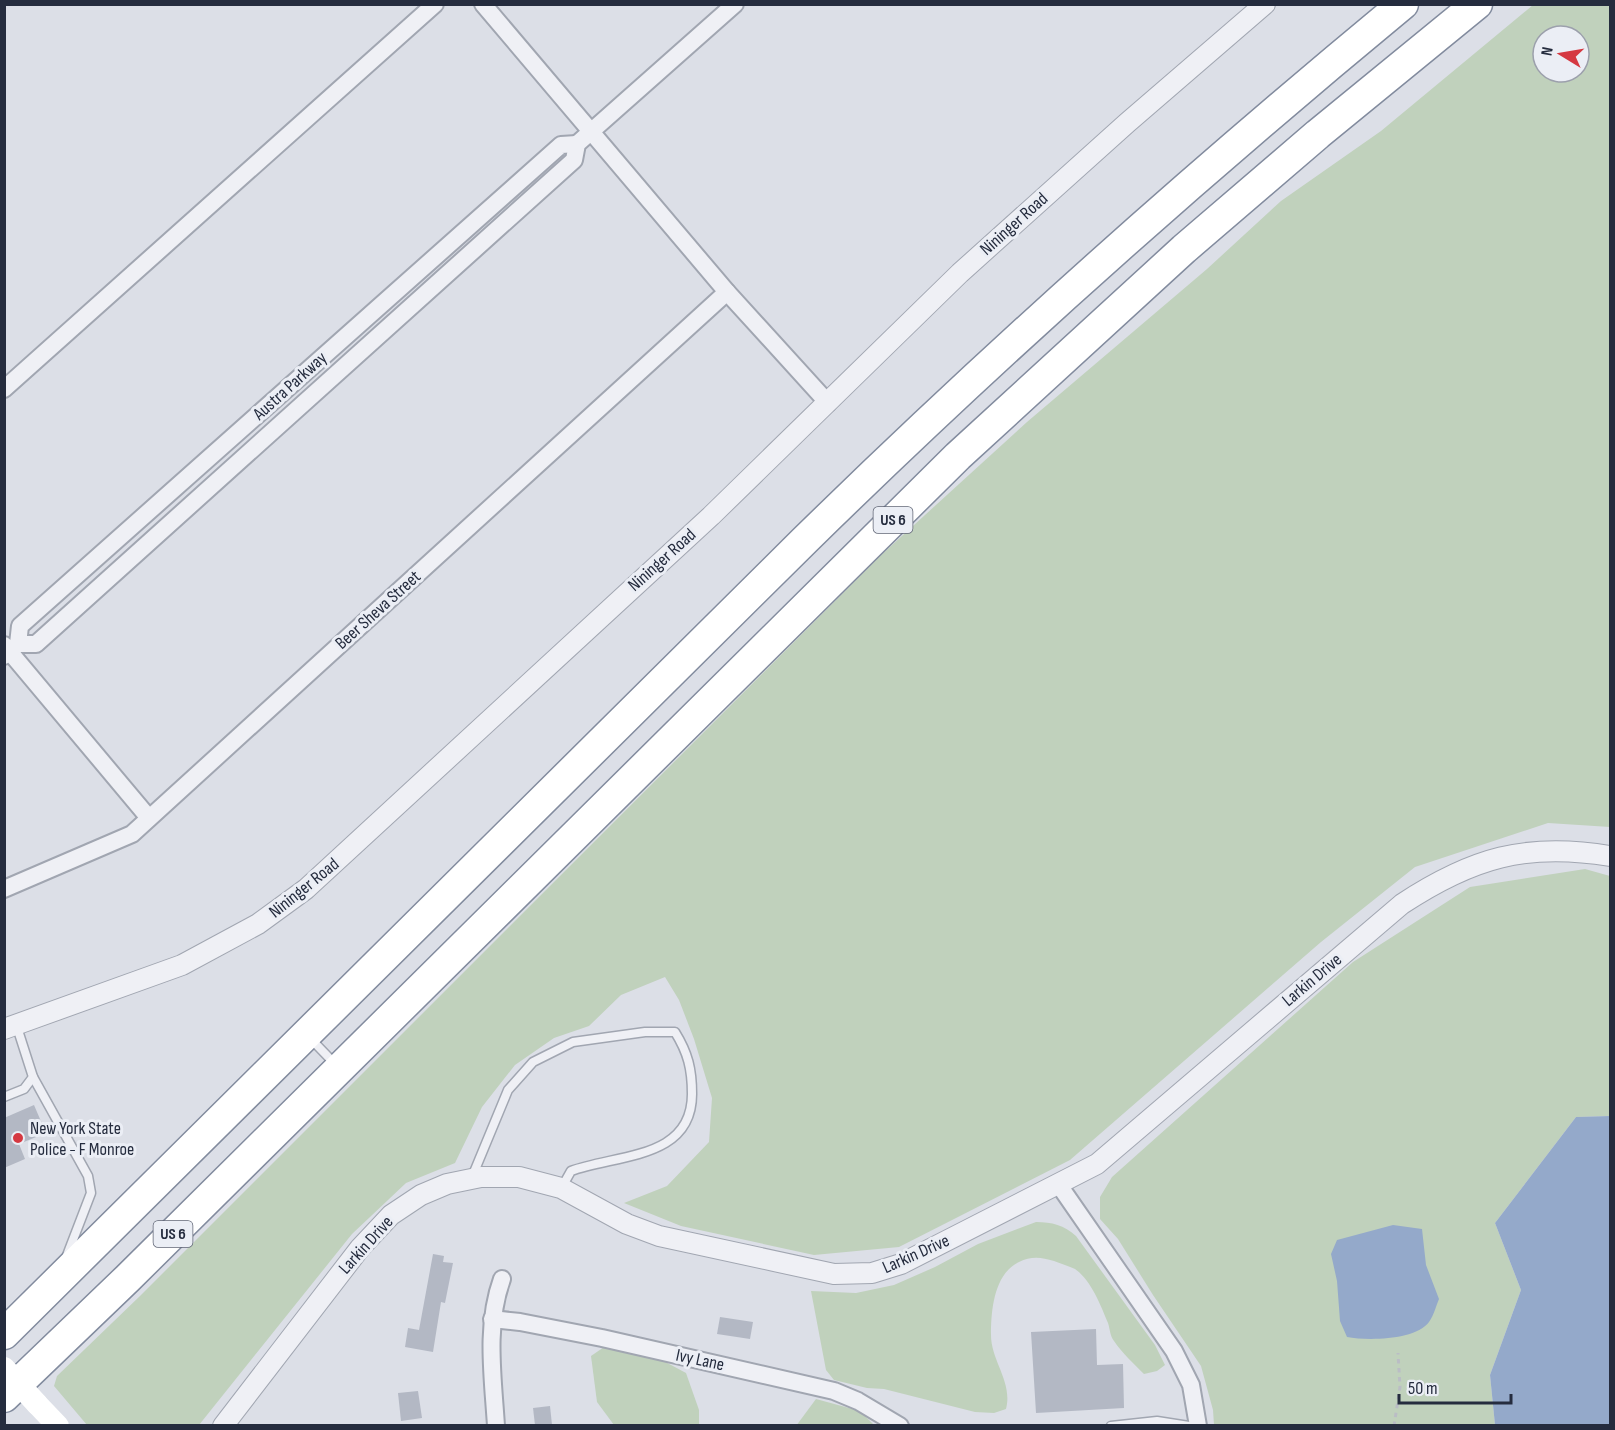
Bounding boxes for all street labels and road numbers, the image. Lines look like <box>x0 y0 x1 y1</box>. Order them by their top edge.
street label: Nininger Road <box>976 188 1052 260</box>
street label: Austra Parkway <box>248 347 331 425</box>
road number: US 6 <box>874 507 912 533</box>
street label: Nininger Road <box>624 524 700 596</box>
street label: Beer Sheva Street <box>331 566 425 654</box>
street label: Nininger Road <box>265 854 343 922</box>
street label: Larkin Drive <box>1278 949 1346 1011</box>
street label: Larkin Drive <box>334 1212 398 1278</box>
road number: US 6 <box>154 1221 192 1247</box>
street label: Larkin Drive <box>879 1230 953 1278</box>
street label: Ivy Lane <box>674 1345 726 1375</box>

